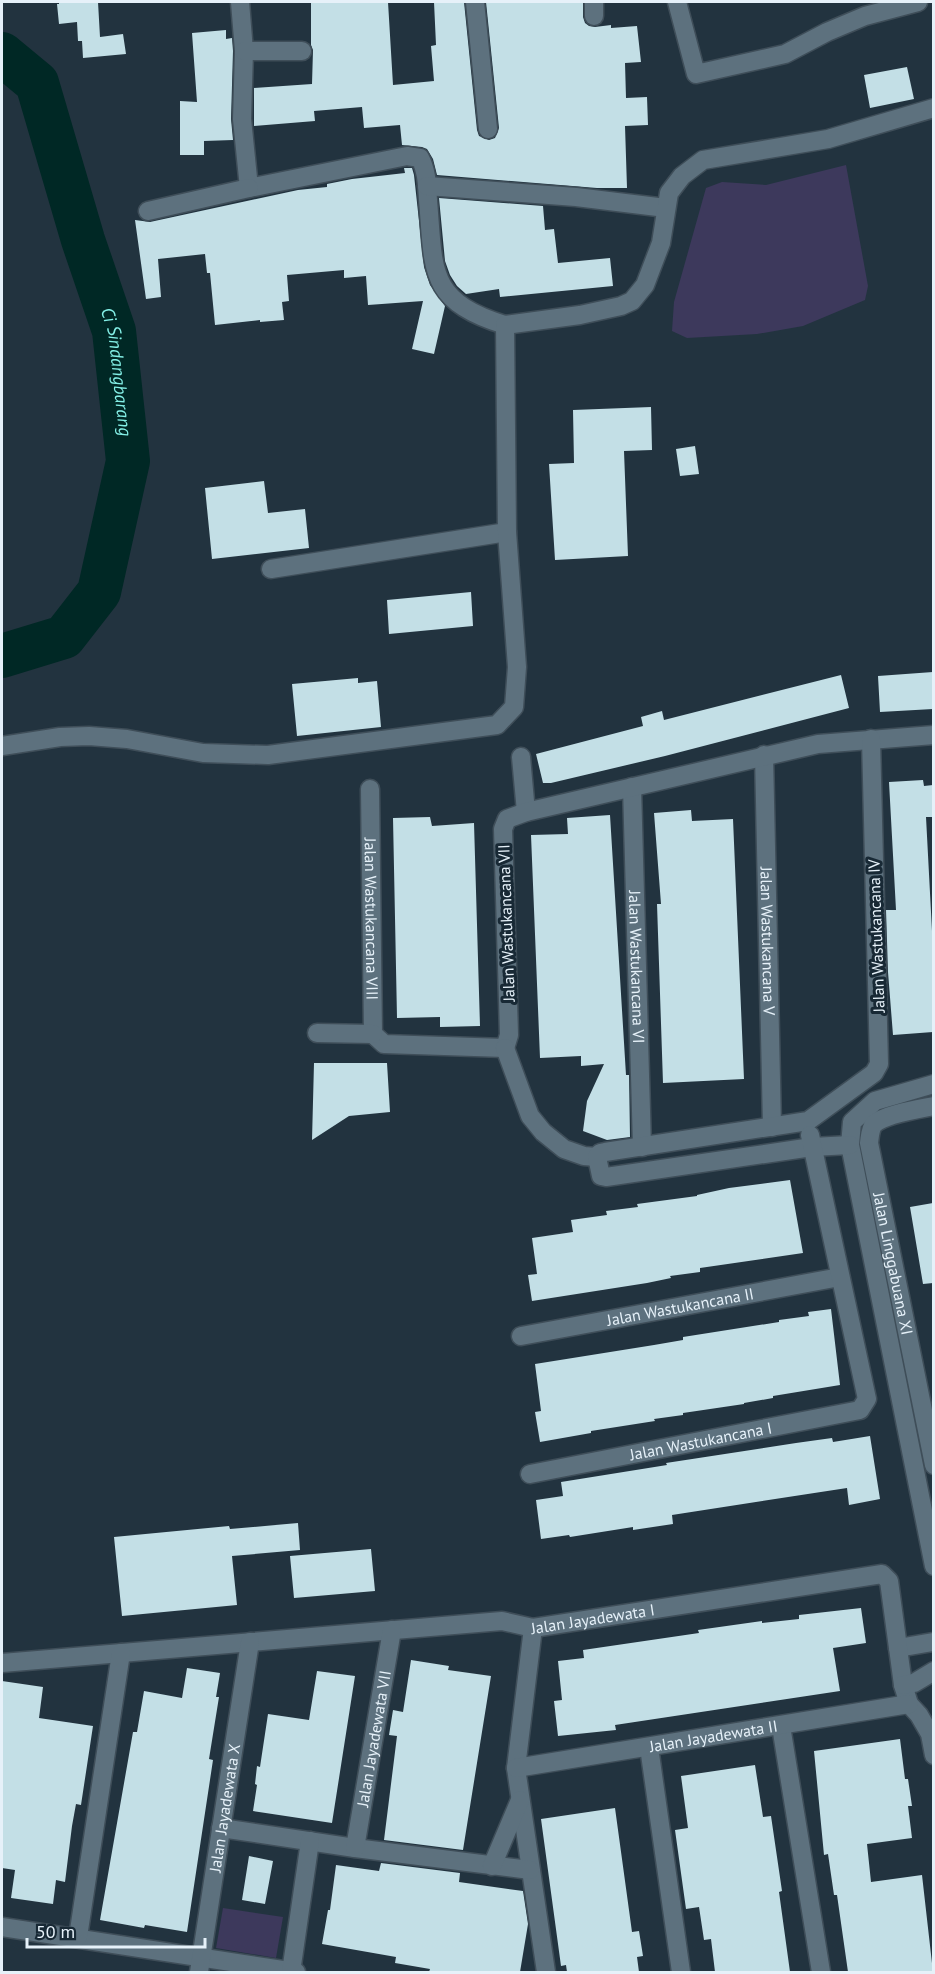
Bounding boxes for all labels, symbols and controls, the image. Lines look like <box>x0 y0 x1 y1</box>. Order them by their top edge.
water label: Ci Sindangbarang <box>96 304 137 437</box>
street label: Jalan Wastukancana VIII <box>361 837 383 1000</box>
street label: Jalan Wastukancana VII <box>493 844 519 1003</box>
street label: Jalan Wastukancana IV <box>863 858 889 1014</box>
street label: Jalan Wastukancana V <box>756 866 780 1016</box>
street label: Jalan Wastukancana VI <box>625 889 649 1044</box>
street label: Jalan Linggabuana XI <box>869 1190 917 1337</box>
street label: Jalan Wastukancana II <box>604 1283 755 1330</box>
street label: Jalan Wastukancana I <box>627 1417 774 1465</box>
street label: Jalan Jayadewata I <box>529 1599 656 1638</box>
street label: Jalan Jayadewata VII <box>352 1669 395 1809</box>
street label: Jalan Jayadewata II <box>647 1716 779 1756</box>
street label: Jalan Jayadewata X <box>204 1742 244 1874</box>
scale bar <box>27 1911 206 1949</box>
text: 50 m <box>36 1920 75 1943</box>

